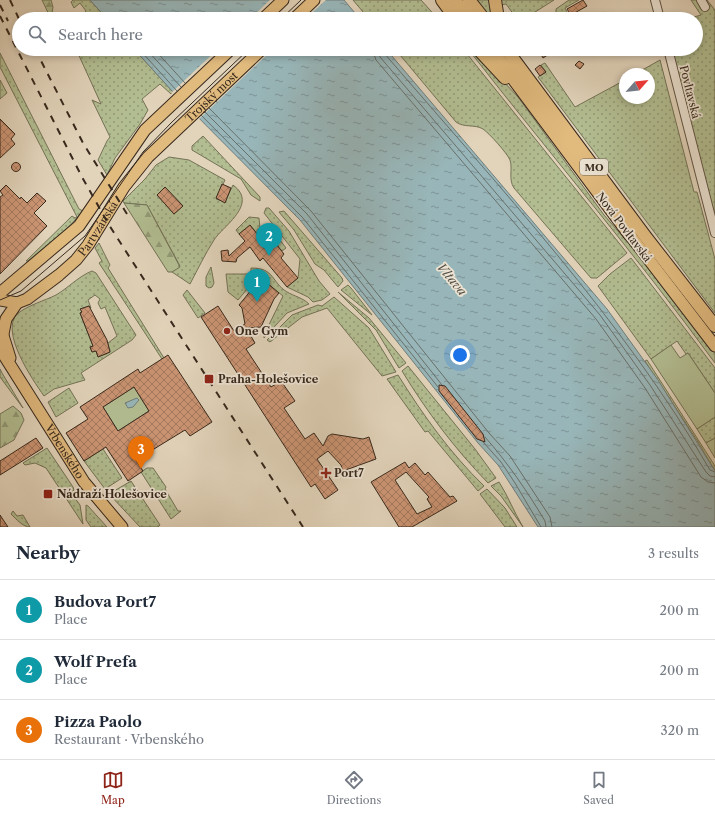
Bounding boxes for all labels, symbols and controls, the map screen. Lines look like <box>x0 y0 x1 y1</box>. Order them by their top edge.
search box <box>12 12 703 56</box>
icon: search <box>26 23 48 45</box>
text: Search here <box>58 25 143 44</box>
street label: Povltavská <box>677 64 703 120</box>
north arrow <box>619 68 655 104</box>
street label: Trojský most <box>182 69 241 125</box>
road number: MO <box>580 159 608 175</box>
street label: Nová Povltavská <box>593 189 655 265</box>
street label: Partyzánská <box>75 198 121 259</box>
pin: 2 <box>256 223 282 256</box>
water label: Vltava <box>434 260 470 298</box>
pin: 1 <box>244 269 270 302</box>
place label: One Gym <box>235 324 288 338</box>
marker: One Gym <box>222 326 232 336</box>
your location <box>450 345 470 365</box>
place label: Praha-Holešovice <box>218 372 319 386</box>
marker: Praha-Holešovice <box>203 373 215 385</box>
street label: Vrbenského <box>42 421 87 481</box>
pin: 3 <box>128 436 154 469</box>
place label: Port7 <box>334 466 364 480</box>
marker: Port7 <box>321 468 331 478</box>
place label: Nádraží Holešovice <box>57 487 167 501</box>
marker: Nádraží Holešovice <box>42 488 54 500</box>
text: Nearby <box>16 543 80 563</box>
text: 3 results <box>648 545 699 561</box>
text: Budova Port7 <box>54 592 156 611</box>
text: 1 <box>26 602 32 618</box>
text: 200 m <box>659 602 699 618</box>
text: Place <box>54 611 87 627</box>
text: Wolf Prefa <box>54 652 137 671</box>
text: 2 <box>25 662 33 678</box>
text: 200 m <box>659 662 699 678</box>
text: Place <box>54 671 87 687</box>
text: Pizza Paolo <box>54 712 142 731</box>
text: 3 <box>25 722 33 738</box>
text: 320 m <box>661 722 699 738</box>
text: Restaurant · Vrbenského <box>54 731 204 747</box>
tab: Map <box>101 769 125 807</box>
tab: Directions <box>327 769 381 807</box>
tab: Saved <box>583 769 614 807</box>

